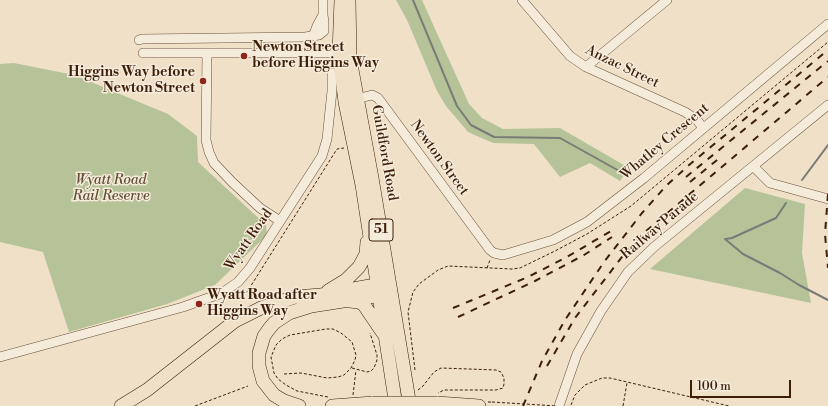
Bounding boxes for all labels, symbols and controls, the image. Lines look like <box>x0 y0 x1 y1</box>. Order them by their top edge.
place label: Newton Street before Higgins Way <box>252 40 379 72</box>
street label: Anzac Street <box>582 42 662 92</box>
marker: Newton Street before Higgins Way <box>239 51 249 61</box>
place label: Higgins Way before Newton Street <box>68 65 195 98</box>
marker: Higgins Way before Newton Street <box>198 76 208 86</box>
street label: Whatley Crescent <box>617 100 713 184</box>
street label: Guildford Road <box>367 104 401 202</box>
street label: Newton Street <box>406 117 472 199</box>
park label: Wyatt Road Rail Reserve <box>73 173 149 206</box>
street label: Railway Parade <box>618 189 702 263</box>
street label: Wyatt Road <box>222 206 276 274</box>
road number: 51 <box>369 219 393 241</box>
place label: Wyatt Road after Higgins Way <box>207 288 317 320</box>
marker: Wyatt Road after Higgins Way <box>194 299 204 309</box>
scale bar <box>692 372 793 398</box>
text: 100 m <box>697 379 731 394</box>

